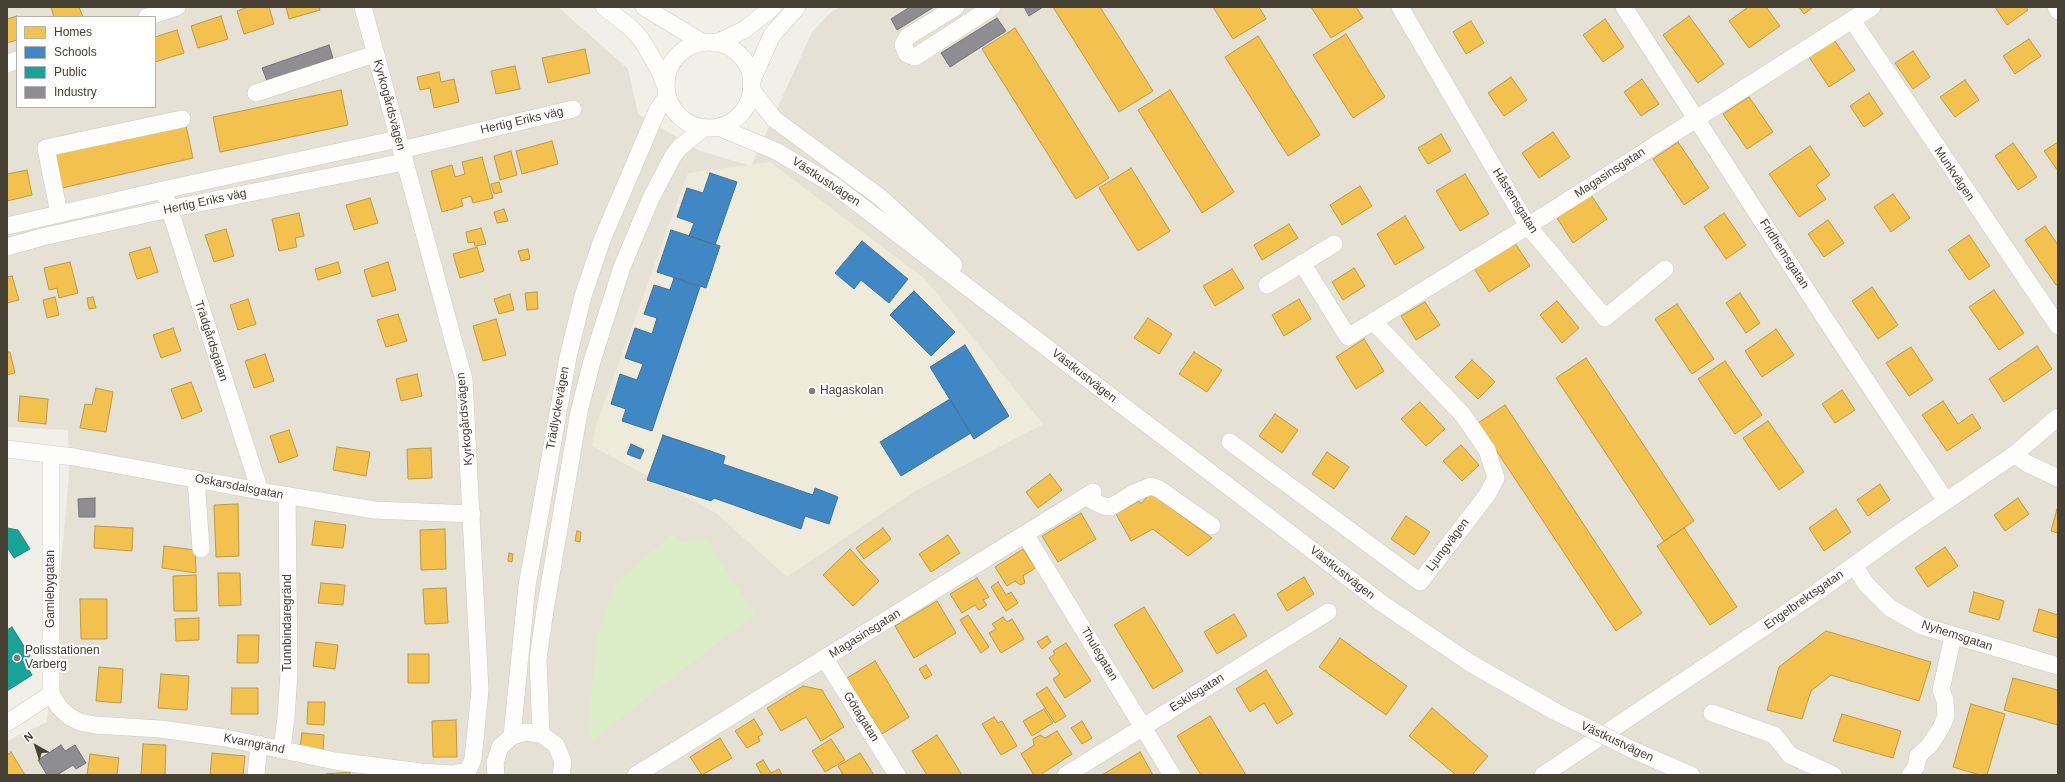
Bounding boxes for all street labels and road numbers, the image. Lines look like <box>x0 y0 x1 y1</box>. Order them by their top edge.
street label: Kyrkogårdsvägen <box>370 58 408 152</box>
street label: Hertig Eriks väg <box>479 104 565 138</box>
street label: Munkvägen <box>1931 144 1977 204</box>
street label: Magasinsgatan <box>1572 145 1648 201</box>
street label: Västkustvägen <box>789 155 863 209</box>
street label: Håstensgatan <box>1489 166 1541 236</box>
street label: Hertig Eriks väg <box>162 186 248 218</box>
street label: Fridhemsgatan <box>1756 217 1812 291</box>
street label: Trädgårdsgatan <box>191 299 231 383</box>
street label: Västkustvägen <box>1049 346 1119 406</box>
street label: Trädlyckevägen <box>544 365 572 451</box>
street label: Kyrkogårdsvägen <box>454 372 476 466</box>
street label: Oskarsdalsgatan <box>193 471 285 503</box>
street label: Ljungvägen <box>1424 516 1472 574</box>
street label: Västkustvägen <box>1307 543 1377 603</box>
street label: Gamlebygatan <box>44 550 58 628</box>
street label: Engelbrektsgatan <box>1762 567 1846 633</box>
street label: Tunnbindaregränd <box>281 574 295 672</box>
street label: Magasinsgatan <box>827 606 903 662</box>
street label: Nyhemsgatan <box>1920 618 1994 654</box>
street label: Thulegatan <box>1077 625 1121 683</box>
street label: Eskilsgatan <box>1167 671 1227 715</box>
street label: Götagatan <box>840 689 882 745</box>
street label: Västkustvägen <box>1578 719 1656 765</box>
street label: Kvarngränd <box>222 731 286 757</box>

